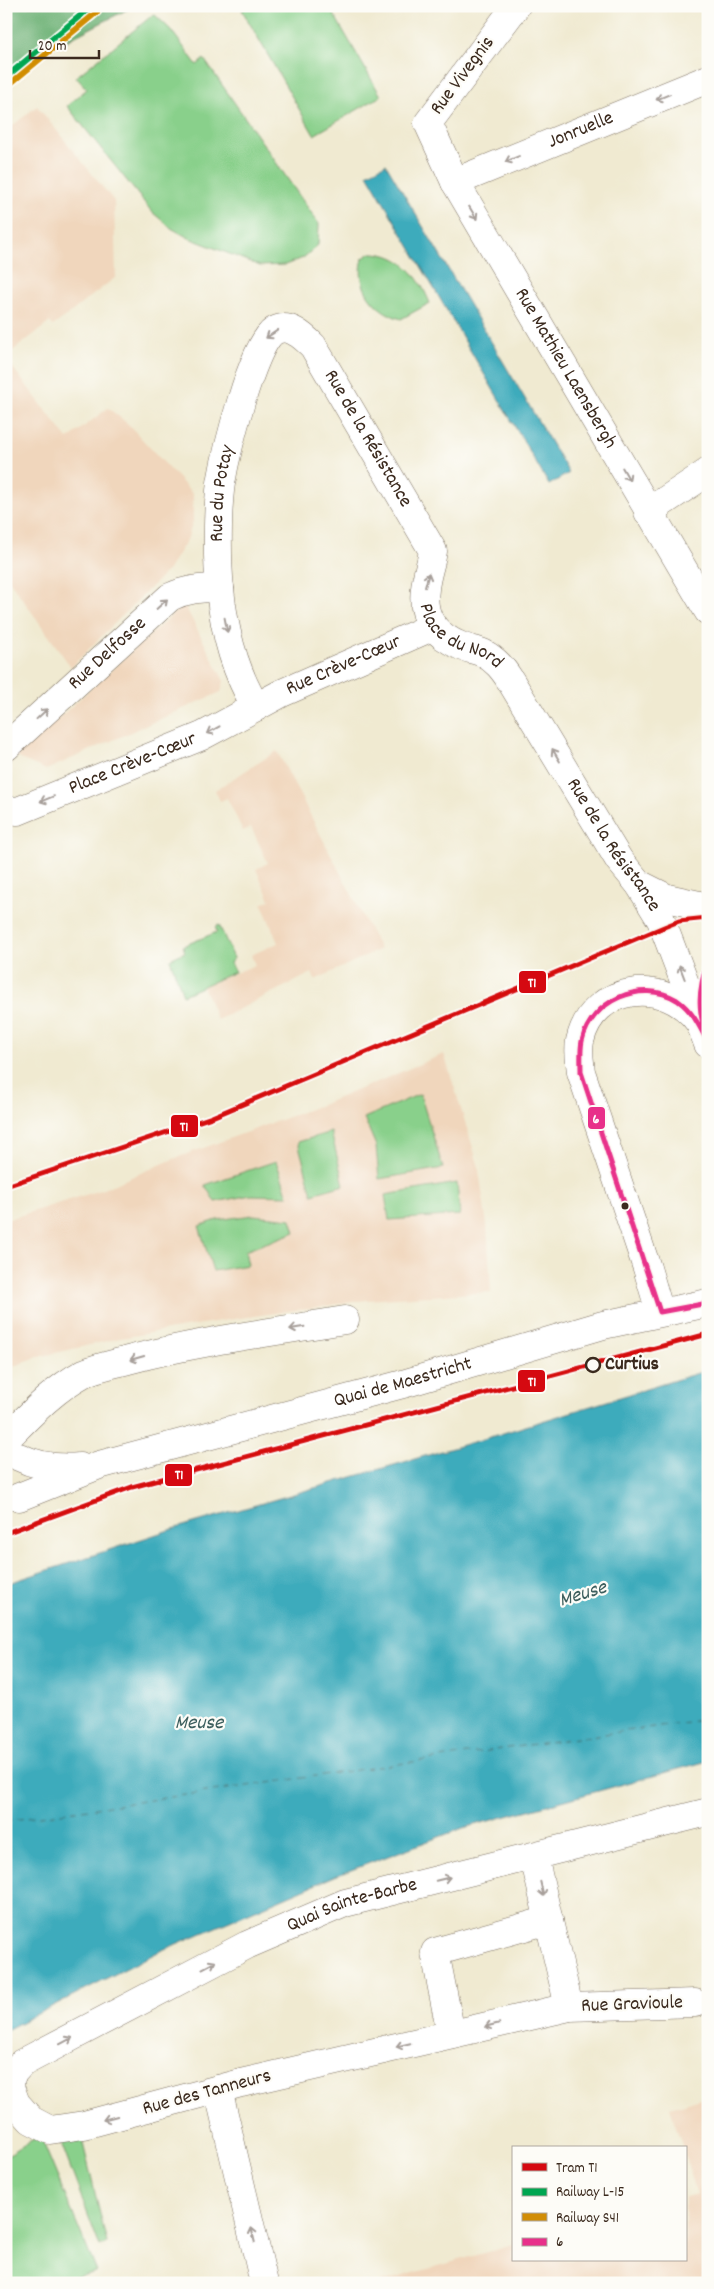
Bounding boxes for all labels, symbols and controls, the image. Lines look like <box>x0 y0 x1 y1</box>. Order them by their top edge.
scale bar <box>30 28 99 60</box>
street label: Rue Vivegnis <box>424 31 502 121</box>
text: 20 m <box>38 36 66 58</box>
one-way arrow <box>655 94 670 103</box>
street label: Jonruelle <box>544 105 618 157</box>
one-way arrow <box>505 154 520 164</box>
one-way arrow <box>468 206 478 220</box>
street label: Rue Mathieu Laensbergh <box>507 283 623 454</box>
one-way arrow <box>265 329 279 339</box>
street label: Rue de la Résistance <box>316 365 419 513</box>
street label: Rue du Potay <box>204 442 243 542</box>
one-way arrow <box>621 467 631 481</box>
one-way arrow <box>423 572 433 588</box>
one-way arrow <box>155 598 168 610</box>
street label: Place du Nord <box>411 601 509 676</box>
street label: Rue Delfosse <box>62 611 153 697</box>
one-way arrow <box>222 616 232 632</box>
street label: Rue Crève-Cœur <box>282 628 406 703</box>
one-way arrow <box>36 708 49 720</box>
street label: Place Crève-Cœur <box>65 725 202 803</box>
one-way arrow <box>207 726 221 736</box>
one-way arrow <box>551 748 561 762</box>
street label: Rue de la Résistance <box>559 773 667 918</box>
one-way arrow <box>40 795 55 805</box>
one-way arrow <box>676 965 686 980</box>
line badge: T1 <box>518 970 547 994</box>
text: T1 <box>528 974 536 994</box>
line badge: 6 <box>587 1106 606 1130</box>
text: 6 <box>593 1110 600 1130</box>
line badge: T1 <box>170 1114 199 1138</box>
text: T1 <box>180 1118 188 1138</box>
unlabelled marker <box>620 1201 630 1211</box>
one-way arrow <box>289 1323 305 1333</box>
street label: Quai de Maestricht <box>331 1350 475 1416</box>
place label: Curtius <box>605 1351 659 1379</box>
one-way arrow <box>130 1353 146 1363</box>
marker: Curtius <box>585 1357 601 1373</box>
line badge: T1 <box>517 1369 546 1393</box>
text: T1 <box>528 1373 536 1393</box>
line badge: T1 <box>164 1463 193 1487</box>
text: T1 <box>175 1466 183 1486</box>
water label: Meuse <box>555 1573 612 1616</box>
water label: Meuse <box>175 1709 225 1739</box>
street label: Quai Sainte-Barbe <box>283 1871 420 1940</box>
one-way arrow <box>434 1874 450 1883</box>
one-way arrow <box>538 1880 547 1896</box>
one-way arrow <box>201 1959 216 1969</box>
street label: Rue Gravioule <box>581 1989 684 2021</box>
one-way arrow <box>484 2021 500 2030</box>
one-way arrow <box>58 2035 72 2045</box>
one-way arrow <box>396 2041 412 2050</box>
street label: Rue des Tanneurs <box>140 2062 274 2124</box>
one-way arrow <box>102 2114 118 2124</box>
legend <box>512 2146 686 2262</box>
text: Tram T1 <box>556 2158 598 2180</box>
text: Railway L-15 <box>556 2182 624 2204</box>
text: Railway S41 <box>556 2208 619 2230</box>
one-way arrow <box>248 2228 257 2244</box>
text: 6 <box>556 2232 563 2254</box>

